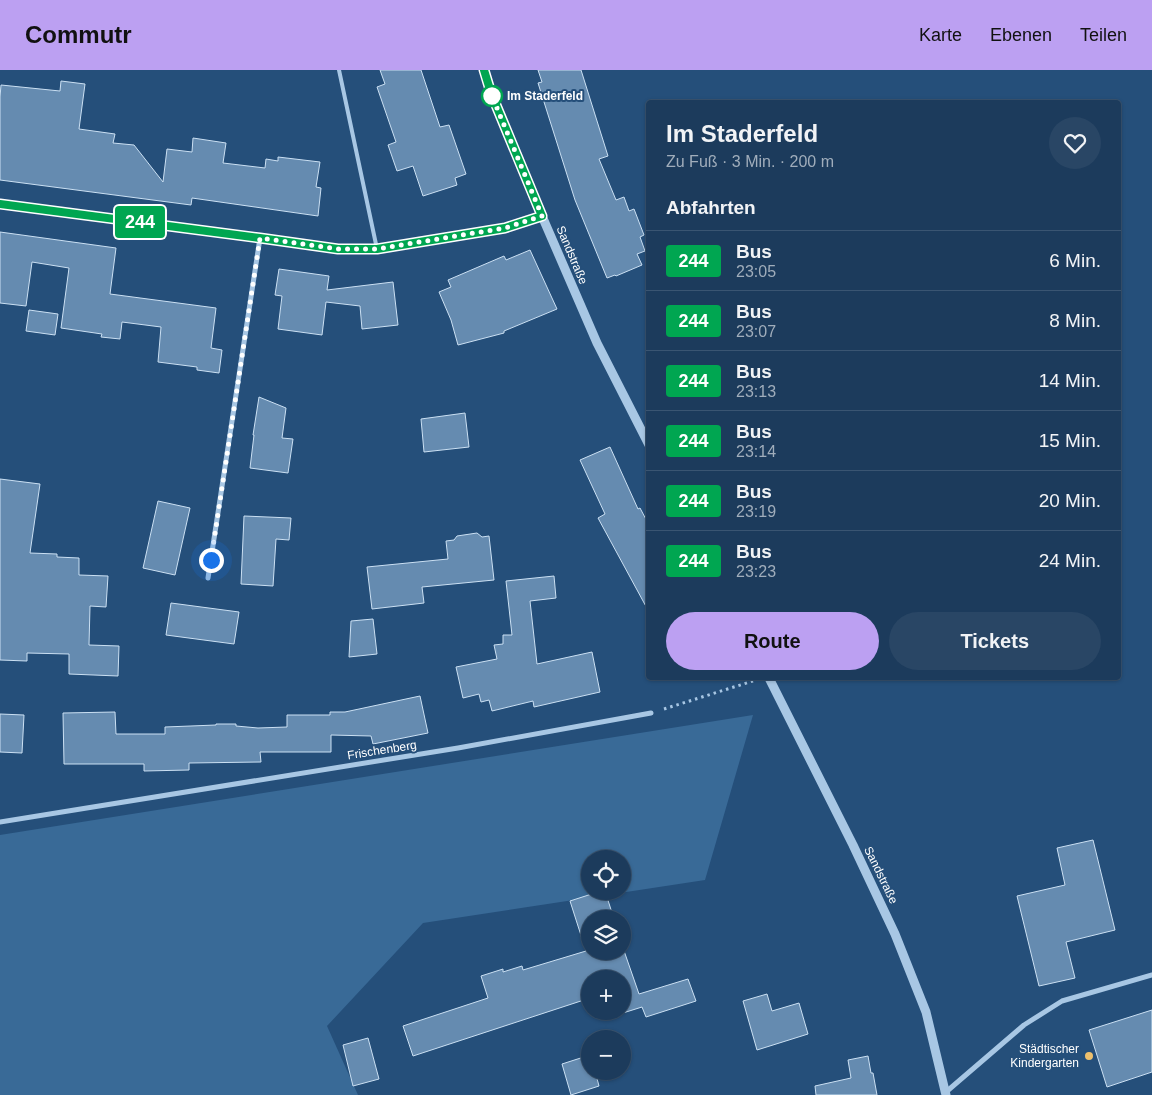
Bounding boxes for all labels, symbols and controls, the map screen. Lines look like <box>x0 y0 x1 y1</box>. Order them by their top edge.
text: Commutr <box>25 21 132 48</box>
text: Karte <box>919 25 962 45</box>
text: Ebenen <box>990 25 1052 45</box>
text: Teilen <box>1080 25 1127 45</box>
marker: Im Staderfeld <box>481 85 503 107</box>
place label: Im Staderfeld <box>507 89 583 103</box>
button: heart <box>1049 117 1101 169</box>
text: Im Staderfeld <box>666 120 818 147</box>
text: Zu Fuß · 3 Min. · 200 m <box>666 153 834 170</box>
text: Abfahrten <box>666 197 756 218</box>
line badge: 244 <box>111 206 169 238</box>
text: 244 <box>125 212 155 232</box>
street label: Sandstraße <box>553 224 591 287</box>
text: Bus <box>736 241 772 262</box>
text: 6 Min. <box>1049 250 1101 271</box>
text: 244 <box>678 251 709 271</box>
text: 23:05 <box>736 263 776 280</box>
text: Bus <box>736 301 772 322</box>
text: 8 Min. <box>1049 310 1101 331</box>
text: 244 <box>678 311 709 331</box>
text: 23:07 <box>736 323 776 340</box>
text: Bus <box>736 361 772 382</box>
text: 14 Min. <box>1039 370 1101 391</box>
text: 244 <box>678 371 709 391</box>
text: 23:13 <box>736 383 776 400</box>
text: Bus <box>736 421 772 442</box>
text: 15 Min. <box>1039 430 1101 451</box>
text: 244 <box>678 431 709 451</box>
text: 23:14 <box>736 443 776 460</box>
text: Bus <box>736 481 772 502</box>
text: 20 Min. <box>1039 490 1101 511</box>
text: 244 <box>678 491 709 511</box>
text: 23:19 <box>736 503 776 520</box>
text: Bus <box>736 541 772 562</box>
your location <box>199 548 224 573</box>
text: 24 Min. <box>1039 550 1101 571</box>
text: 244 <box>678 551 709 571</box>
text: 23:23 <box>736 563 776 580</box>
button: Route <box>666 612 879 670</box>
button: Tickets <box>889 612 1101 670</box>
street label: Frischenberg <box>346 738 418 762</box>
street label: Sandstraße <box>861 844 901 906</box>
map controls <box>581 850 631 1080</box>
button: locate <box>581 850 631 900</box>
button: layers <box>581 910 631 960</box>
button: + <box>581 970 631 1020</box>
button: − <box>581 1030 631 1080</box>
place label: Städtischer Kindergarten <box>1010 1042 1079 1070</box>
marker: Städtischer Kindergarten <box>1083 1050 1095 1062</box>

